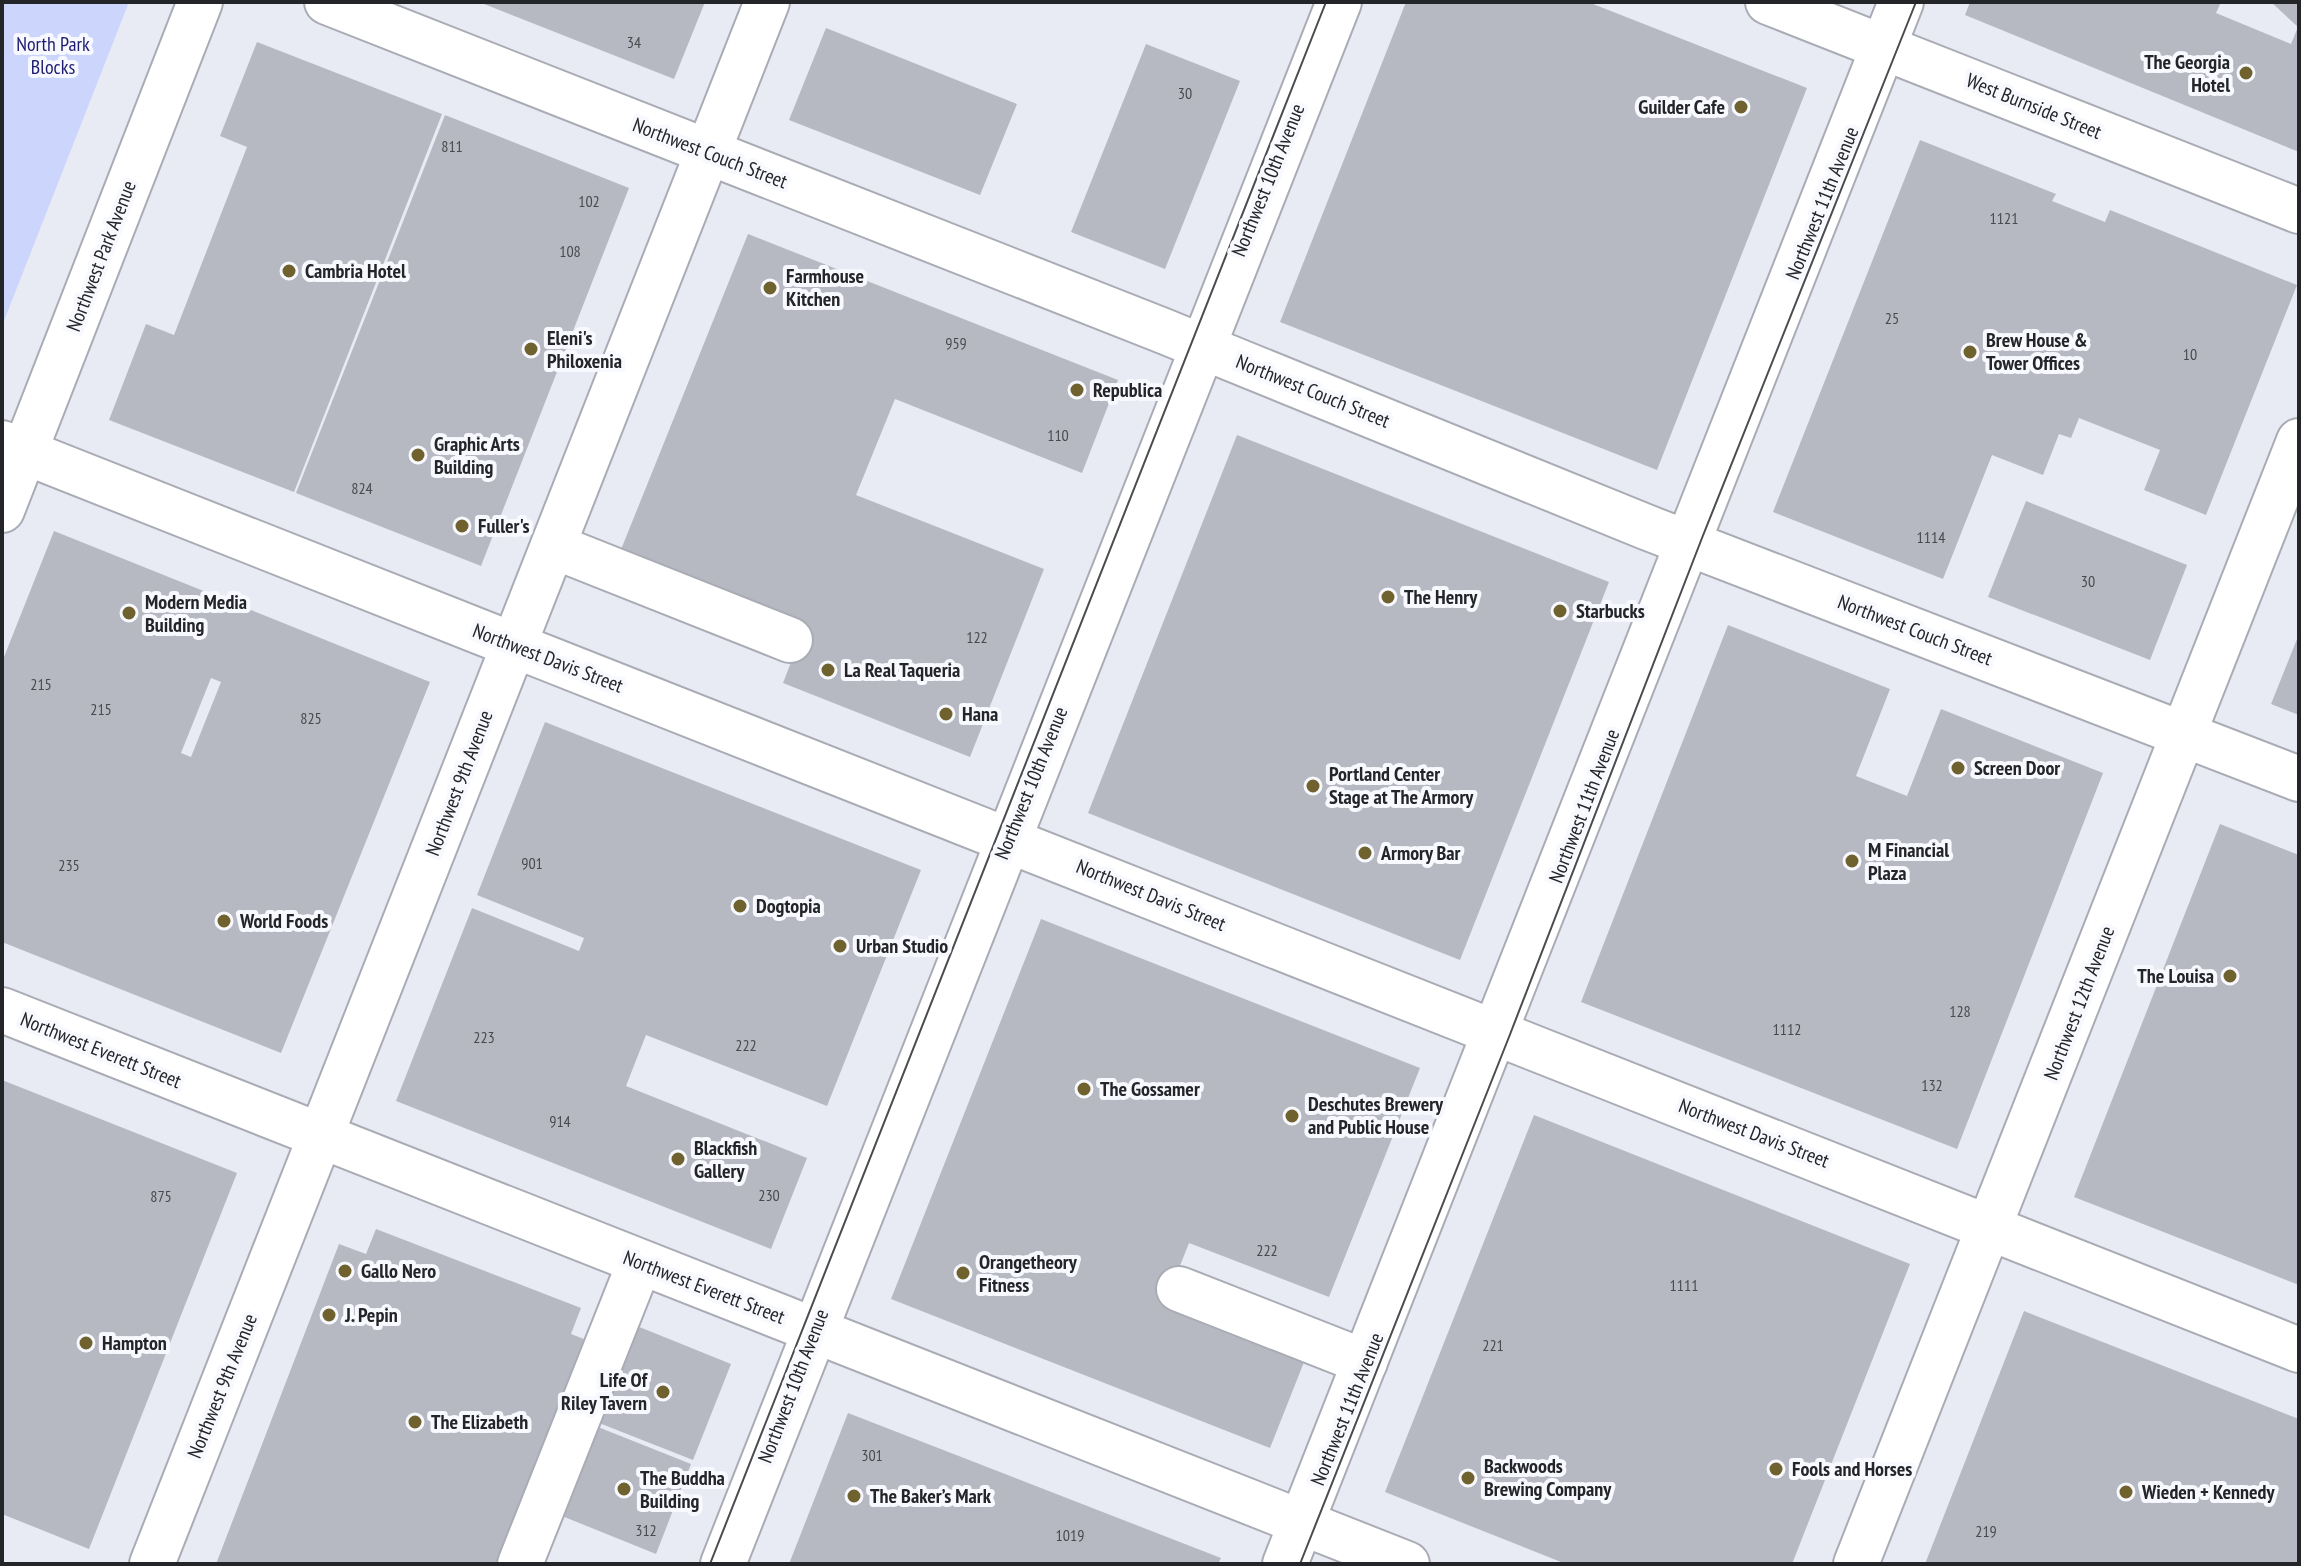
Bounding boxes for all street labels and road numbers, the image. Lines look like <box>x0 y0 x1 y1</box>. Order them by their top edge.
street label: West Burnside Street <box>1963 67 2106 145</box>
street label: Northwest 10th Avenue <box>1225 100 1311 260</box>
street label: Northwest Couch Street <box>629 112 791 195</box>
street label: Northwest 11th Avenue <box>1779 123 1865 283</box>
street label: Northwest Park Avenue <box>60 177 142 335</box>
street label: Northwest Couch Street <box>1232 348 1394 434</box>
street label: Northwest Couch Street <box>1834 589 1996 672</box>
street label: Northwest Davis Street <box>469 617 627 699</box>
street label: Northwest 10th Avenue <box>988 703 1074 863</box>
street label: Northwest 9th Avenue <box>419 707 499 859</box>
street label: Northwest 11th Avenue <box>1543 725 1625 887</box>
street label: Northwest Davis Street <box>1072 853 1230 937</box>
street label: Northwest 12th Avenue <box>2038 922 2120 1084</box>
street label: Northwest Everett Street <box>17 1006 186 1094</box>
street label: Northwest Davis Street <box>1675 1092 1833 1174</box>
street label: Northwest Everett Street <box>620 1244 789 1330</box>
street label: Northwest 10th Avenue <box>752 1305 834 1467</box>
street label: Northwest 9th Avenue <box>181 1310 263 1462</box>
street label: Northwest 11th Avenue <box>1304 1329 1390 1489</box>

